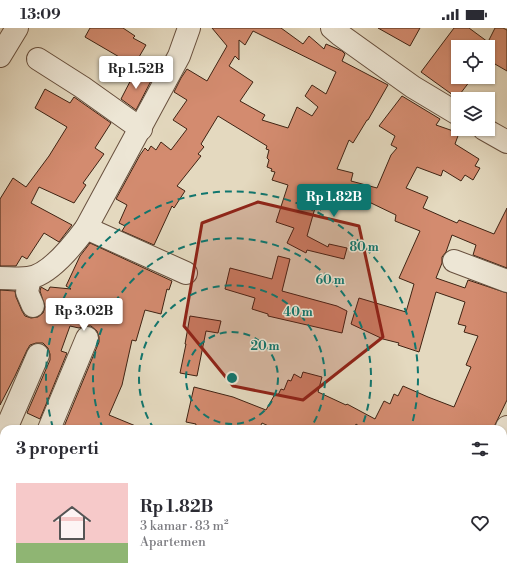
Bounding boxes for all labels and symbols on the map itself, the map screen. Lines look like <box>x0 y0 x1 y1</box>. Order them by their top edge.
pin: Rp 1.52B <box>95 56 177 90</box>
pin: Rp 1.82B <box>293 184 375 218</box>
text: 80 m <box>349 240 379 255</box>
text: 60 m <box>315 273 345 288</box>
pin: Rp 3.02B <box>43 298 125 332</box>
text: 40 m <box>283 305 313 320</box>
text: 20 m <box>250 339 280 354</box>
centre of rings <box>225 371 239 385</box>

